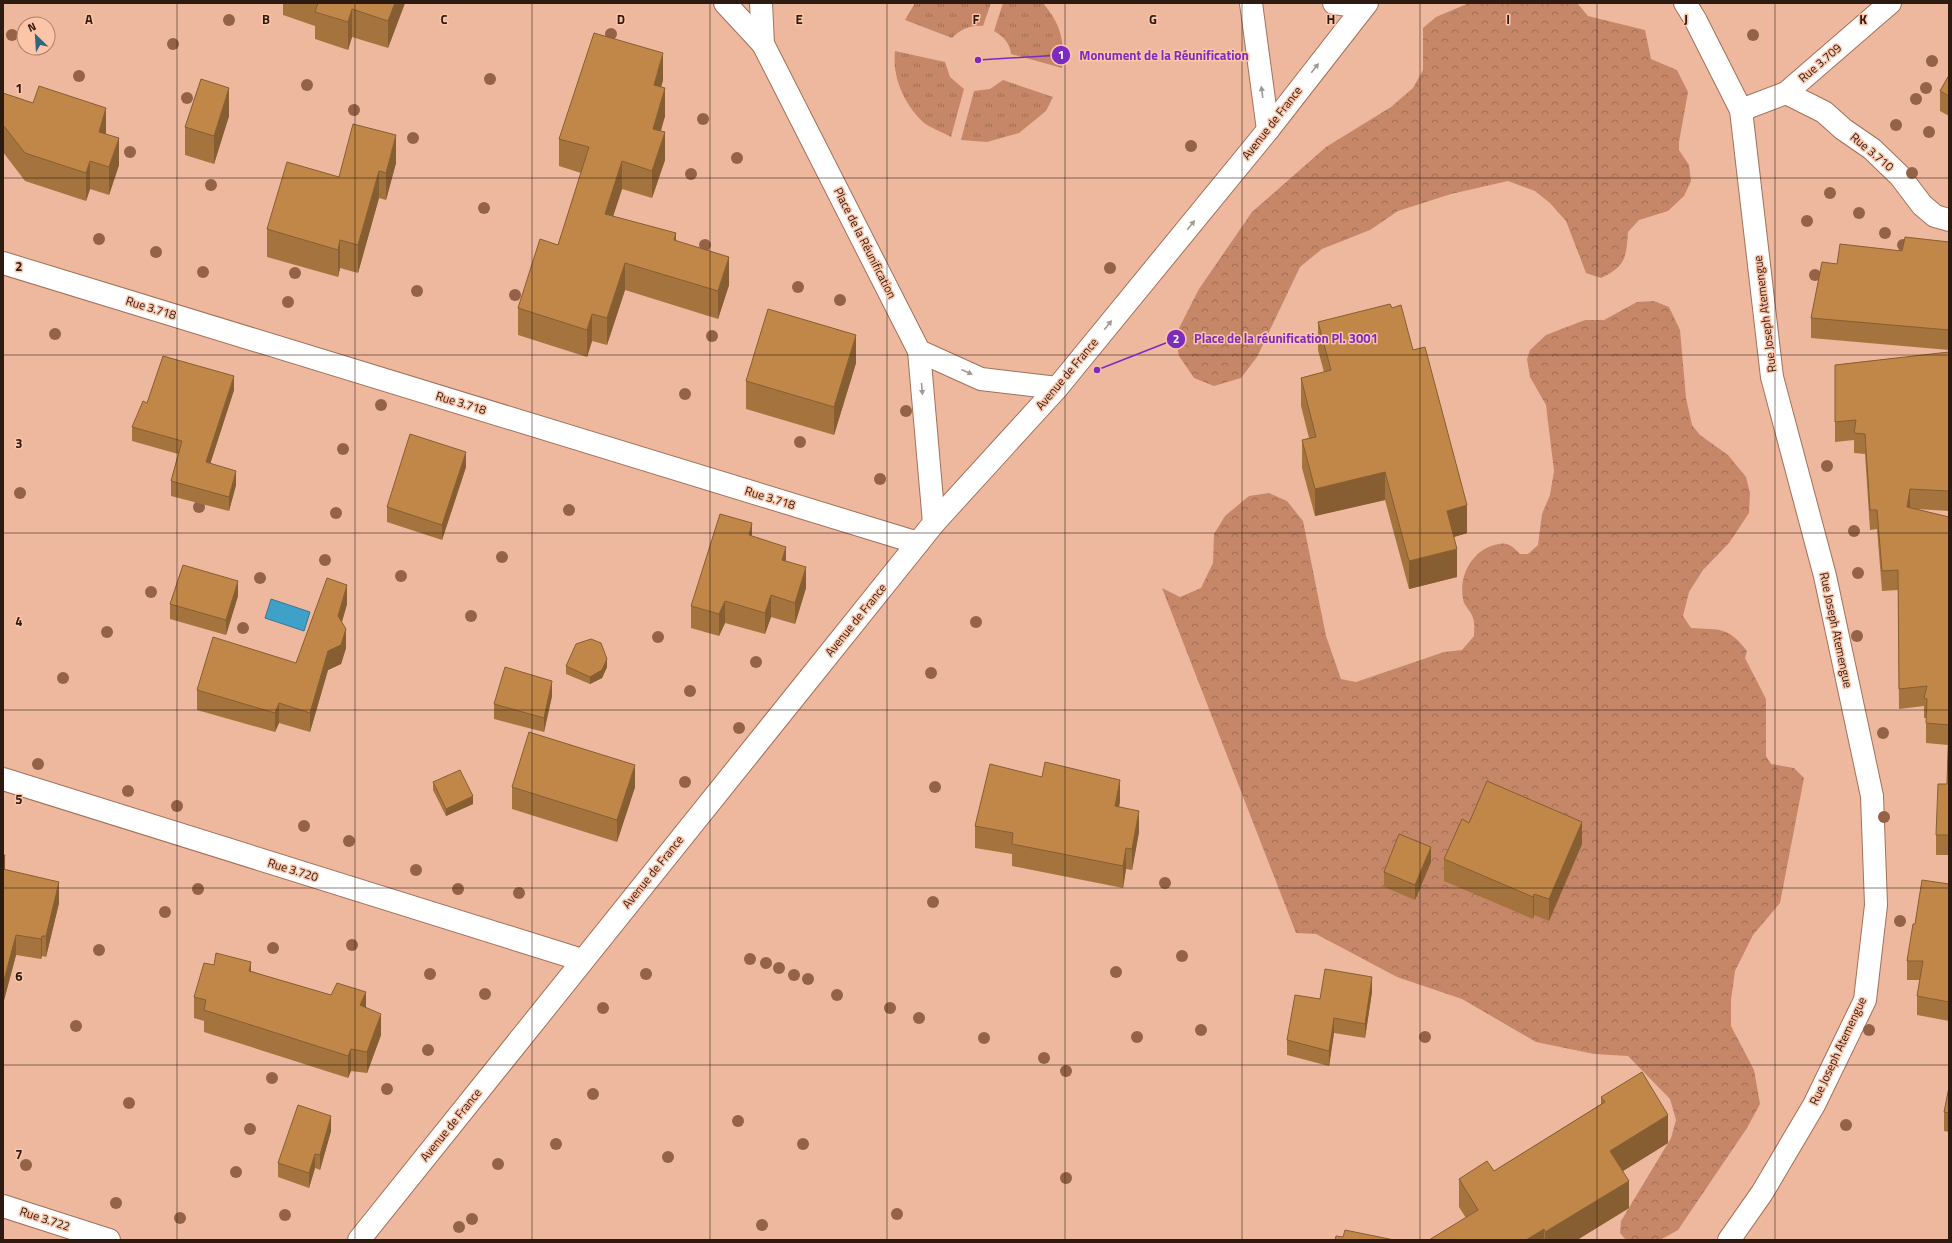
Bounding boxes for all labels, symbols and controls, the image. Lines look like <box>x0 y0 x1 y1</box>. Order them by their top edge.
text: A <box>85 9 93 29</box>
text: B <box>262 9 270 29</box>
text: C <box>440 9 448 29</box>
text: D <box>617 9 625 29</box>
text: E <box>795 9 803 29</box>
text: F <box>973 9 980 29</box>
text: G <box>1149 9 1157 29</box>
text: H <box>1327 9 1335 29</box>
text: I <box>1506 9 1510 29</box>
text: J <box>1684 9 1688 29</box>
text: K <box>1859 9 1867 29</box>
north arrow <box>16 16 56 56</box>
text: N <box>25 18 39 36</box>
street label: Rue 3.709 <box>1794 38 1846 87</box>
callout: Monument de la Réunification <box>1051 43 1257 68</box>
text: 1 <box>1058 45 1064 64</box>
text: Monument de la Réunification <box>1079 45 1249 65</box>
one-way arrow <box>1311 63 1320 74</box>
text: 1 <box>15 78 23 98</box>
street label: Avenue de France <box>1237 82 1307 164</box>
one-way arrow <box>1259 86 1266 98</box>
street label: Rue 3.710 <box>1846 128 1899 176</box>
street label: Place de la Réunification <box>829 184 902 302</box>
one-way arrow <box>1186 219 1195 230</box>
street label: Rue Joseph Atemengue <box>1748 255 1781 374</box>
text: 2 <box>15 256 23 276</box>
street label: Rue 3.718 <box>124 291 179 324</box>
one-way arrow <box>1104 320 1113 331</box>
callout: Place de la réunification Pl. 3001 <box>1166 326 1386 351</box>
text: Place de la réunification Pl. 3001 <box>1194 328 1378 348</box>
text: 2 <box>1173 329 1179 348</box>
street label: Avenue de France <box>1031 333 1103 414</box>
one-way arrow <box>962 369 973 375</box>
one-way arrow <box>919 383 926 395</box>
street label: Rue 3.718 <box>434 386 489 419</box>
text: 3 <box>15 433 23 453</box>
street label: Rue 3.718 <box>743 481 798 514</box>
street label: Rue Joseph Atemengue <box>1815 570 1858 689</box>
street label: Avenue de France <box>820 579 891 660</box>
text: 4 <box>15 611 23 631</box>
text: 5 <box>15 789 23 809</box>
street label: Avenue de France <box>617 831 688 912</box>
street label: Rue 3.720 <box>266 853 321 886</box>
text: 6 <box>15 966 23 986</box>
street label: Rue Joseph Atemengue <box>1804 993 1871 1108</box>
street label: Avenue de France <box>415 1084 486 1165</box>
text: 7 <box>15 1144 23 1164</box>
street label: Rue 3.722 <box>18 1201 73 1236</box>

